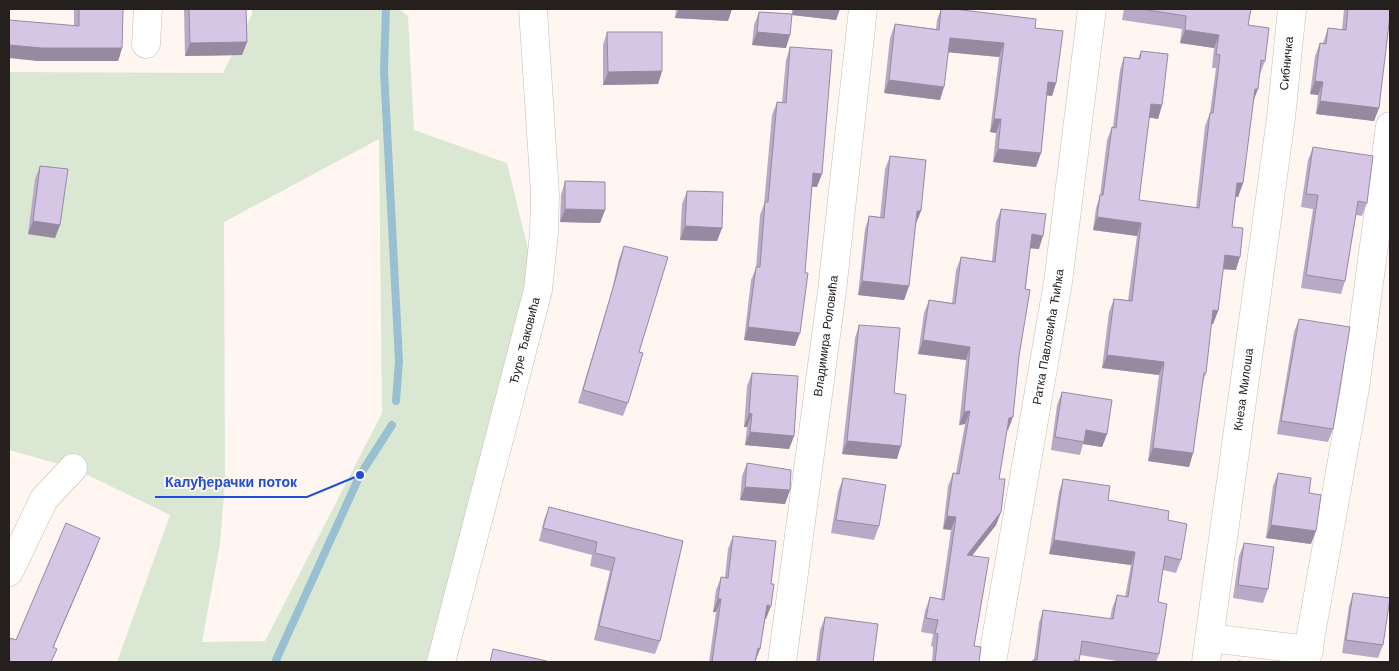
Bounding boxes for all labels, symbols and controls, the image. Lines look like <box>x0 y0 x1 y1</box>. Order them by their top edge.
street label: Сибничка <box>1277 36 1296 91</box>
street label: Ратка Павловића Ћићка <box>1030 268 1067 406</box>
street label: Владимира Роловића <box>811 274 841 397</box>
street label: Ђуре Ђаковића <box>507 295 543 386</box>
street label: Кнеза Милоша <box>1231 347 1256 432</box>
callout: Калуђерачки поток <box>155 468 307 497</box>
text: Калуђерачки поток <box>165 474 298 490</box>

